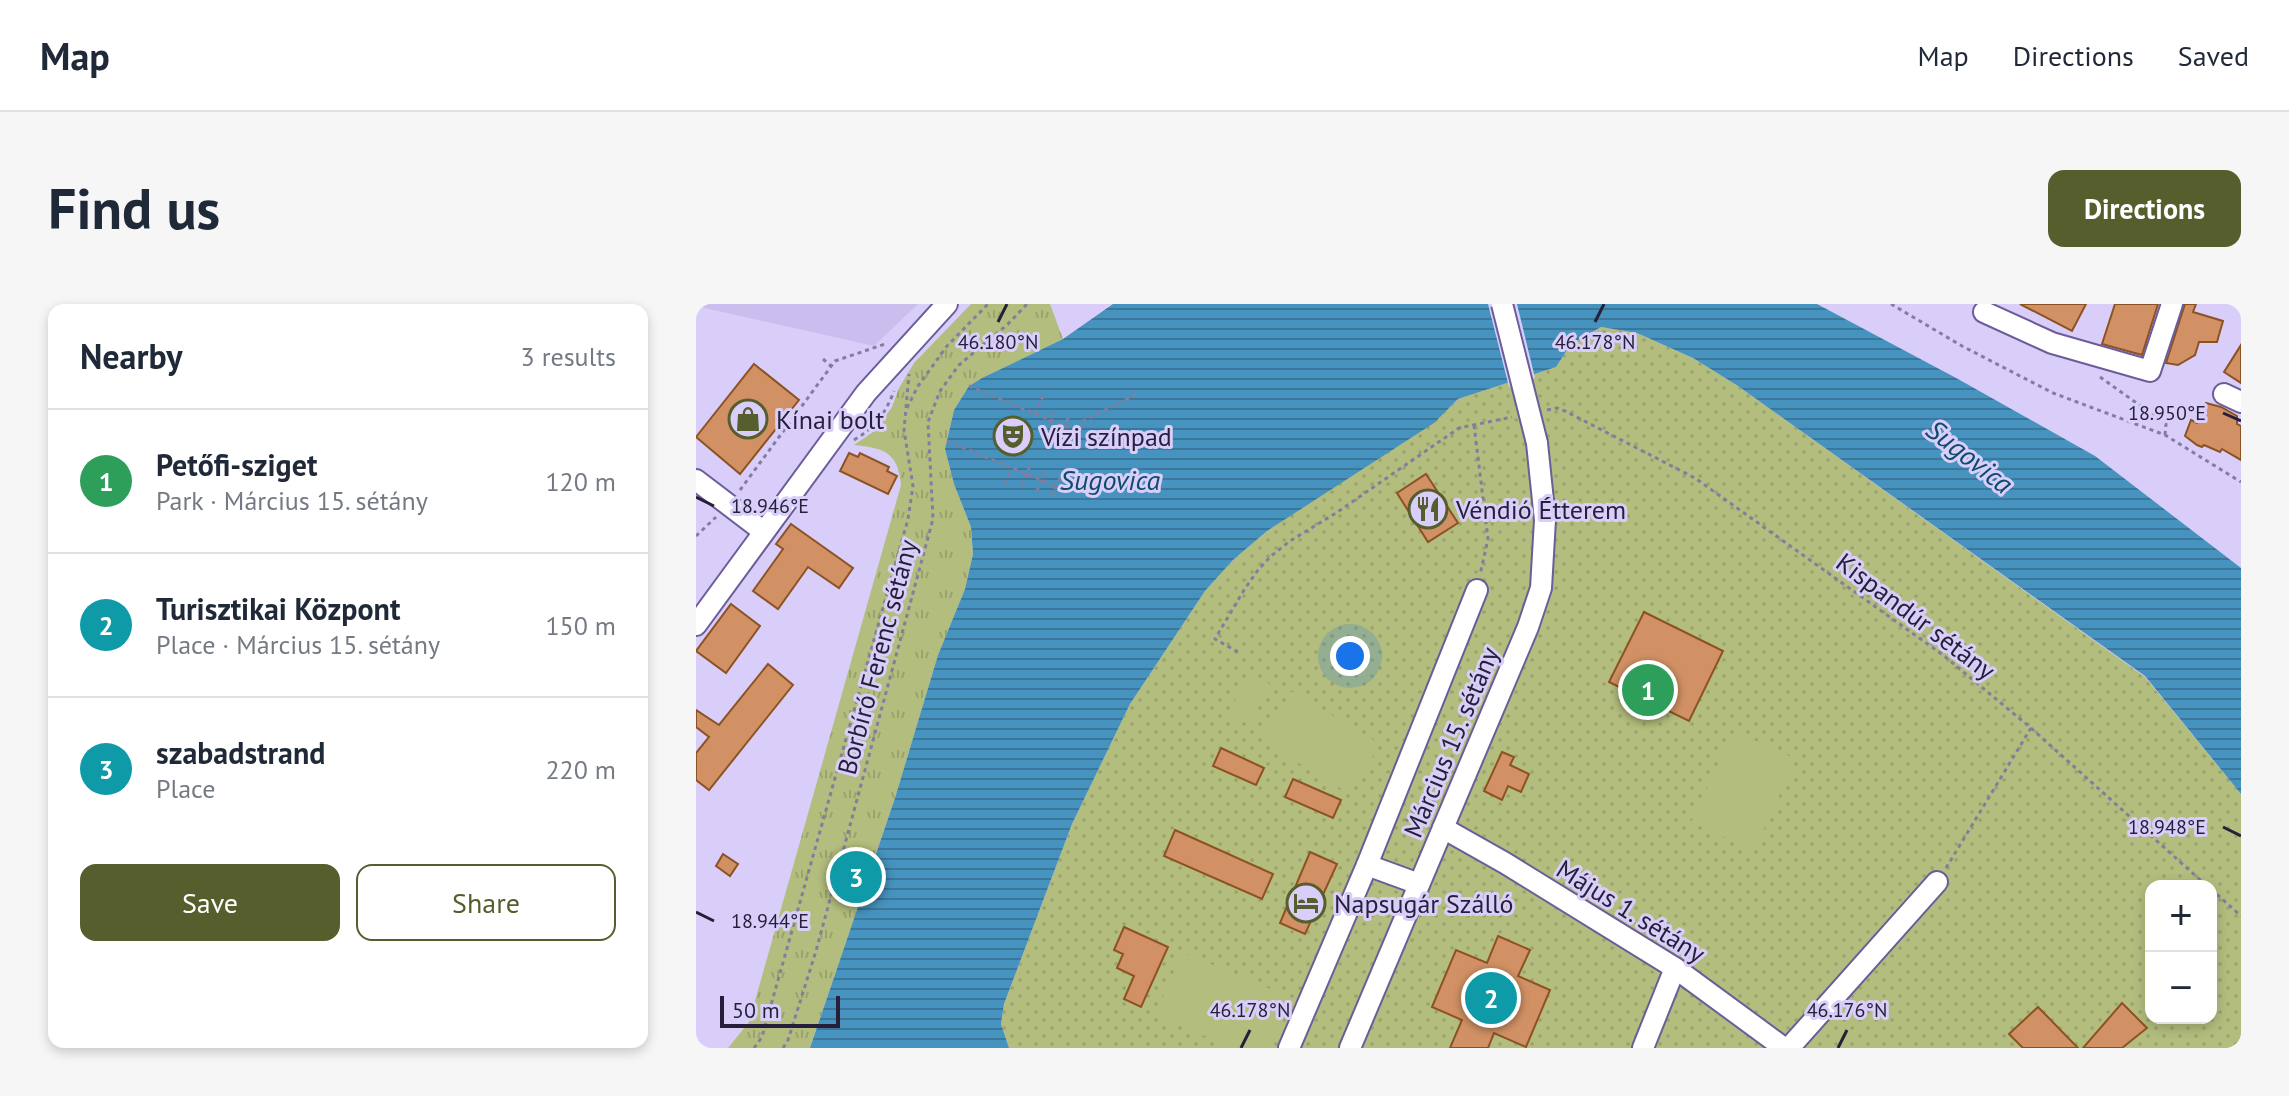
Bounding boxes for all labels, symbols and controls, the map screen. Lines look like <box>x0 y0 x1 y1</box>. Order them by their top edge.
text: Map <box>40 31 110 80</box>
text: Map <box>1918 37 1969 74</box>
text: Directions <box>2013 37 2134 74</box>
text: Saved <box>2178 37 2249 74</box>
button: Directions <box>2048 170 2241 247</box>
text: Find us <box>48 172 220 244</box>
text: 46.180°N <box>958 329 1038 355</box>
text: 46.178°N <box>1555 329 1635 355</box>
text: Nearby <box>80 334 182 378</box>
text: 3 results <box>521 340 616 373</box>
shop icon: Kínai bolt <box>727 398 769 440</box>
text: 18.950°E <box>2128 400 2206 426</box>
place label: Kínai bolt <box>776 403 884 436</box>
water label: Sugovica <box>1919 411 2021 502</box>
theatre icon: Vízi színpad <box>992 415 1034 457</box>
place label: Vízi színpad <box>1040 420 1172 453</box>
text: Petőfi-sziget <box>156 445 317 484</box>
water label: Sugovica <box>1060 461 1161 498</box>
text: 1 <box>99 465 113 498</box>
text: 120 m <box>545 465 616 498</box>
text: Park · Március 15. sétány <box>156 484 428 517</box>
restaurant icon: Véndió Étterem <box>1407 488 1449 530</box>
text: 18.946°E <box>731 493 809 519</box>
place label: Véndió Étterem <box>1455 493 1626 526</box>
street label: Borbíró Ferenc sétány <box>830 536 924 778</box>
street label: Kispandúr sétány <box>1830 545 2002 687</box>
text: Turisztikai Központ <box>156 589 400 628</box>
text: 2 <box>99 609 113 642</box>
text: 150 m <box>545 609 616 642</box>
text: Place · Március 15. sétány <box>156 628 440 661</box>
your location <box>1330 636 1370 676</box>
street label: Március 15. sétány <box>1396 642 1506 842</box>
pin: 1 <box>1622 660 1674 720</box>
text: szabadstrand <box>156 733 325 772</box>
text: 3 <box>99 753 113 786</box>
text: 220 m <box>545 753 616 786</box>
text: Place <box>156 772 215 805</box>
text: 18.948°E <box>2128 814 2206 840</box>
pin: 3 <box>830 847 882 907</box>
street label: Május 1. sétány <box>1551 852 1711 970</box>
button: Save <box>80 864 340 941</box>
button: Share <box>356 864 616 941</box>
map controls <box>2145 880 2217 1024</box>
button: + <box>2145 880 2217 952</box>
hotel icon: Napsugár Szálló <box>1285 882 1327 924</box>
place label: Napsugár Szálló <box>1334 887 1514 920</box>
text: 18.944°E <box>731 908 809 934</box>
button: − <box>2145 952 2217 1024</box>
pin: 2 <box>1465 968 1517 1028</box>
scale bar <box>720 992 840 1028</box>
text: 50 m <box>732 996 780 1024</box>
text: 46.178°N <box>1210 997 1290 1023</box>
text: 46.176°N <box>1807 997 1887 1023</box>

